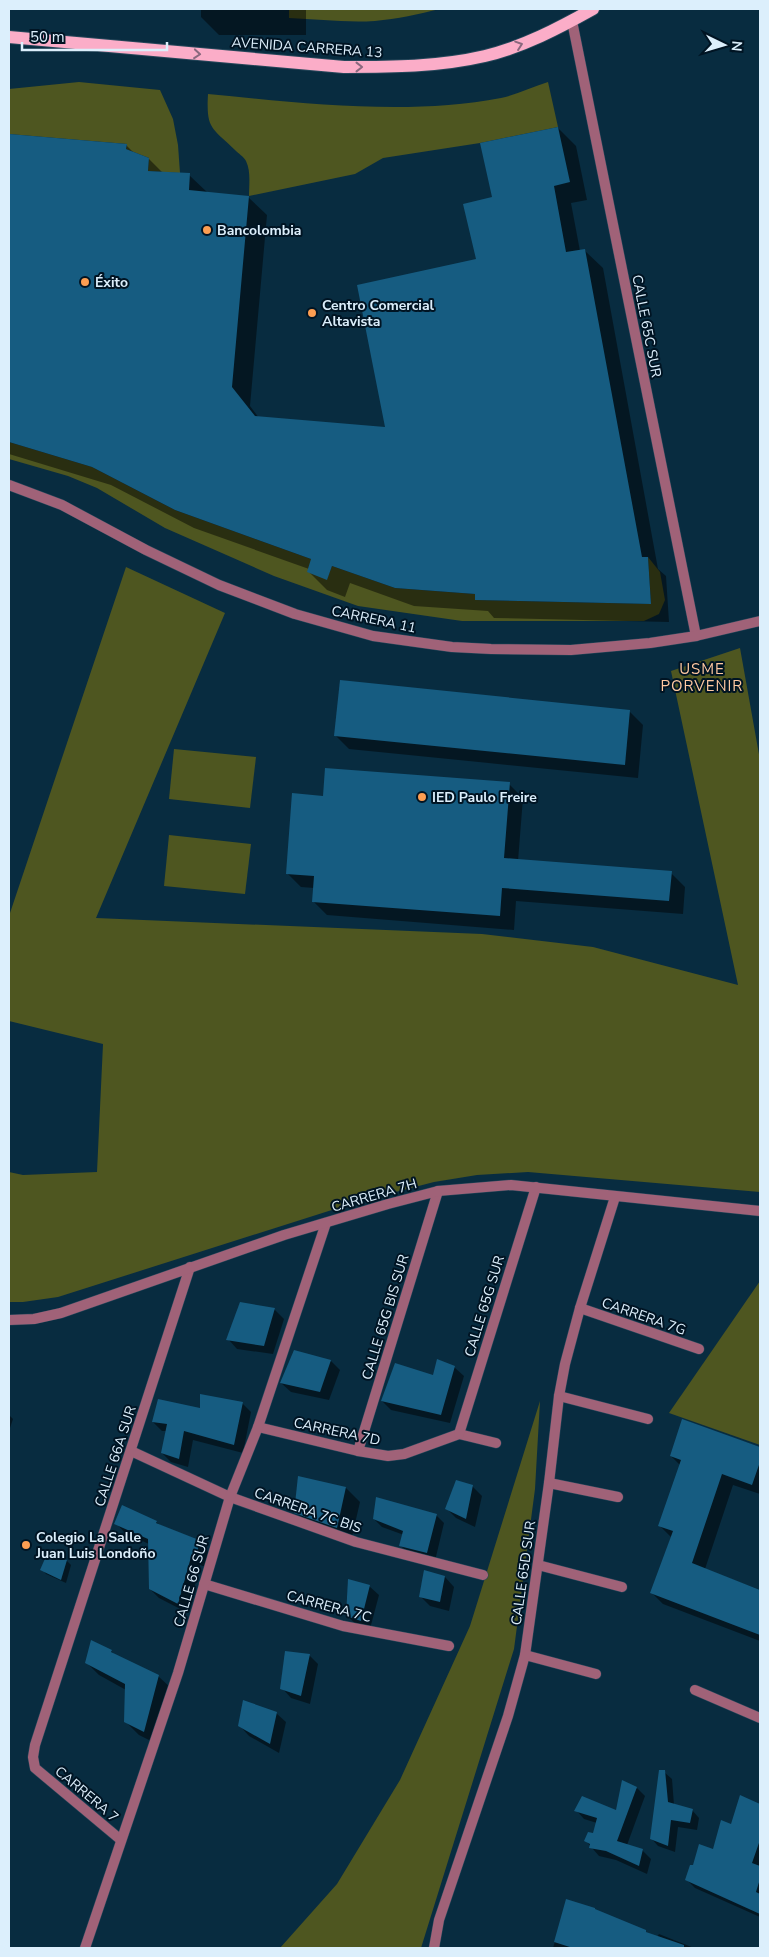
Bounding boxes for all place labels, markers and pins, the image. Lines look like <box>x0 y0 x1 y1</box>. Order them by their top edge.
place label: Bancolombia <box>217 221 301 240</box>
marker: Bancolombia <box>201 224 213 236</box>
place label: Éxito <box>95 273 128 292</box>
marker: Éxito <box>79 276 91 288</box>
place label: Centro Comercial Altavista <box>322 296 435 331</box>
marker: Centro Comercial Altavista <box>306 307 318 319</box>
place label: IED Paulo Freire <box>432 788 537 807</box>
marker: IED Paulo Freire <box>416 791 428 803</box>
place label: Colegio La Salle Juan Luis Londoño <box>35 1528 156 1563</box>
marker: Colegio La Salle Juan Luis Londoño <box>20 1539 32 1551</box>

